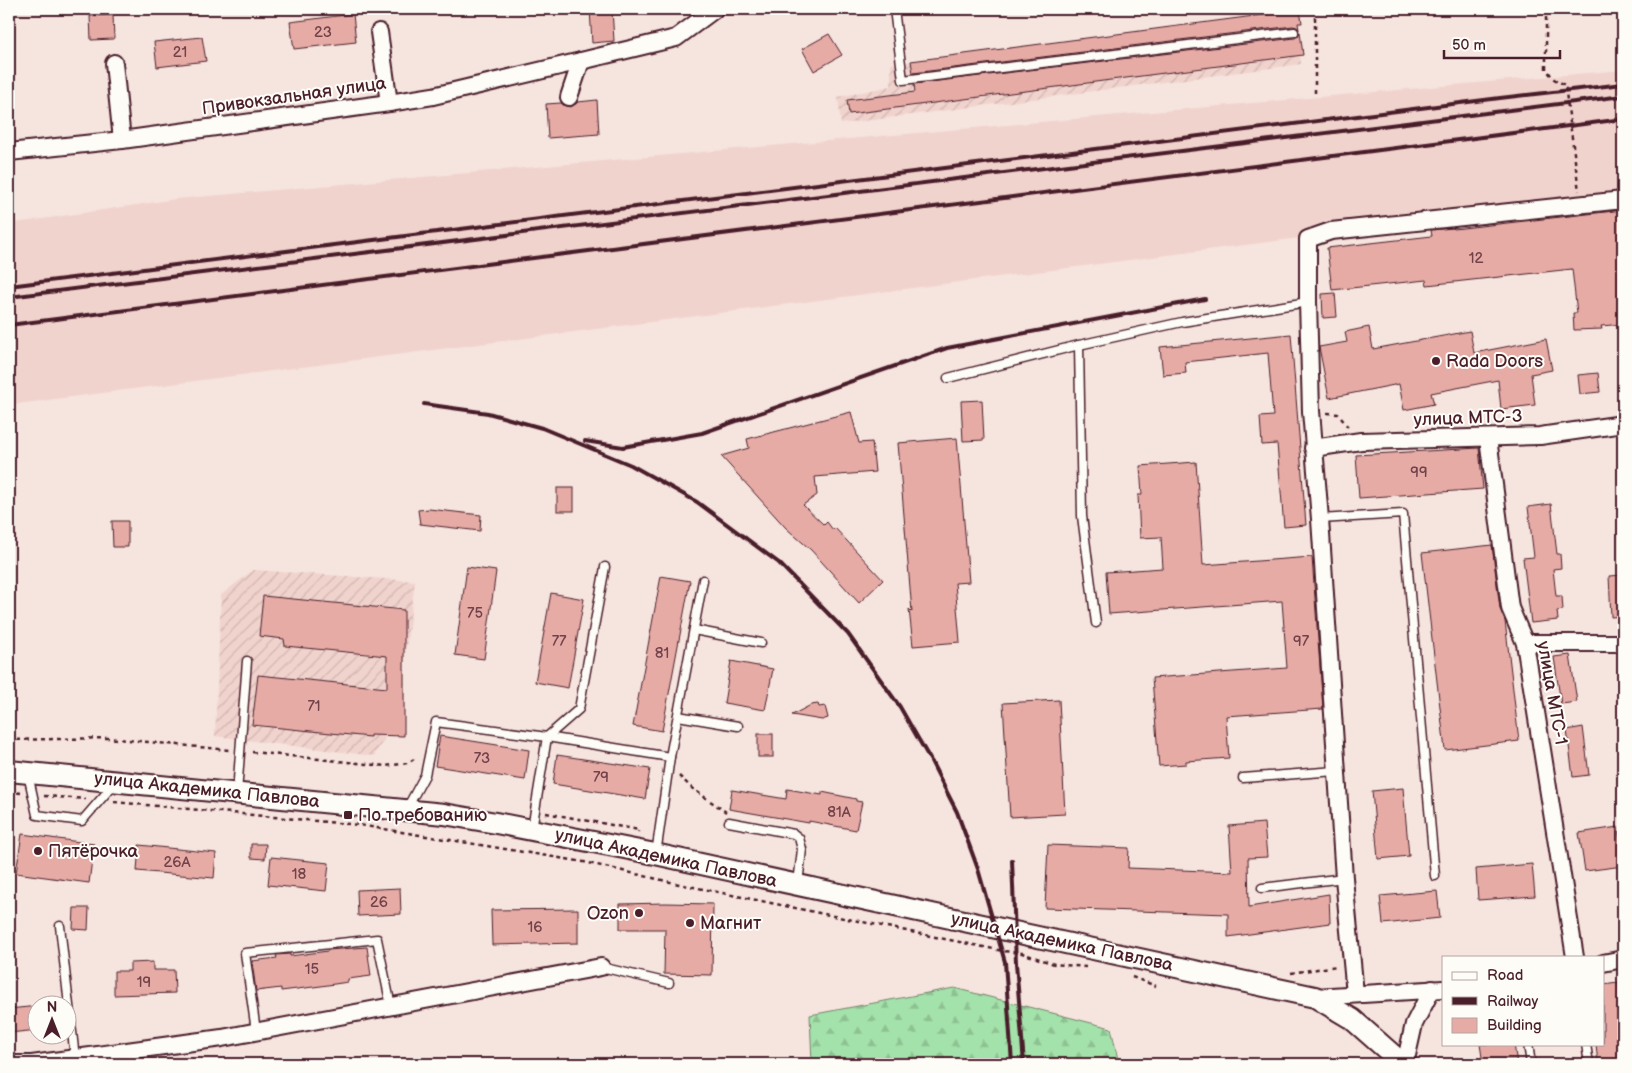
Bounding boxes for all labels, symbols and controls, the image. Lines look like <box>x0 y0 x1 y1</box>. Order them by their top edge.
house number: 23 <box>314 23 332 42</box>
scale bar <box>1444 28 1561 60</box>
text: 50 m <box>1452 36 1486 55</box>
house number: 21 <box>173 43 187 62</box>
street label: Привокзальная улица <box>200 73 388 119</box>
house number: 12 <box>1469 249 1483 268</box>
place label: Rada Doors <box>1446 351 1543 372</box>
marker: Rada Doors <box>1430 355 1442 367</box>
street label: улица МТС-3 <box>1413 406 1523 430</box>
house number: 99 <box>1410 463 1428 482</box>
house number: 75 <box>467 604 483 623</box>
house number: 77 <box>552 632 567 651</box>
house number: 97 <box>1293 632 1310 651</box>
street label: улица МТС-1 <box>1533 639 1571 747</box>
house number: 81 <box>655 644 669 663</box>
house number: 71 <box>307 697 321 716</box>
house number: 73 <box>474 749 490 768</box>
street label: улица Академика Павлова <box>93 768 321 812</box>
house number: 79 <box>593 768 609 787</box>
house number: 81А <box>827 803 852 822</box>
place label: По требованию <box>358 805 487 826</box>
marker: По требованию <box>342 809 354 821</box>
street label: улица Академика Павлова <box>553 824 779 892</box>
place label: Пятёрочка <box>48 841 139 862</box>
marker: Пятёрочка <box>32 845 44 857</box>
house number: 26А <box>163 853 191 872</box>
house number: 18 <box>292 865 307 884</box>
house number: 26 <box>370 893 388 912</box>
place label: Ozon <box>587 903 629 924</box>
marker: Ozon <box>633 907 645 919</box>
street label: улица Академика Павлова <box>949 908 1175 976</box>
place label: Магнит <box>700 913 762 934</box>
marker: Магнит <box>684 917 696 929</box>
house number: 16 <box>528 918 542 937</box>
legend <box>1442 956 1604 1046</box>
house number: 15 <box>305 960 319 979</box>
text: Road <box>1487 966 1523 985</box>
house number: 19 <box>137 973 151 992</box>
text: Railway <box>1487 992 1538 1011</box>
north arrow <box>28 996 78 1046</box>
text: N <box>47 999 57 1016</box>
text: Building <box>1487 1016 1542 1035</box>

